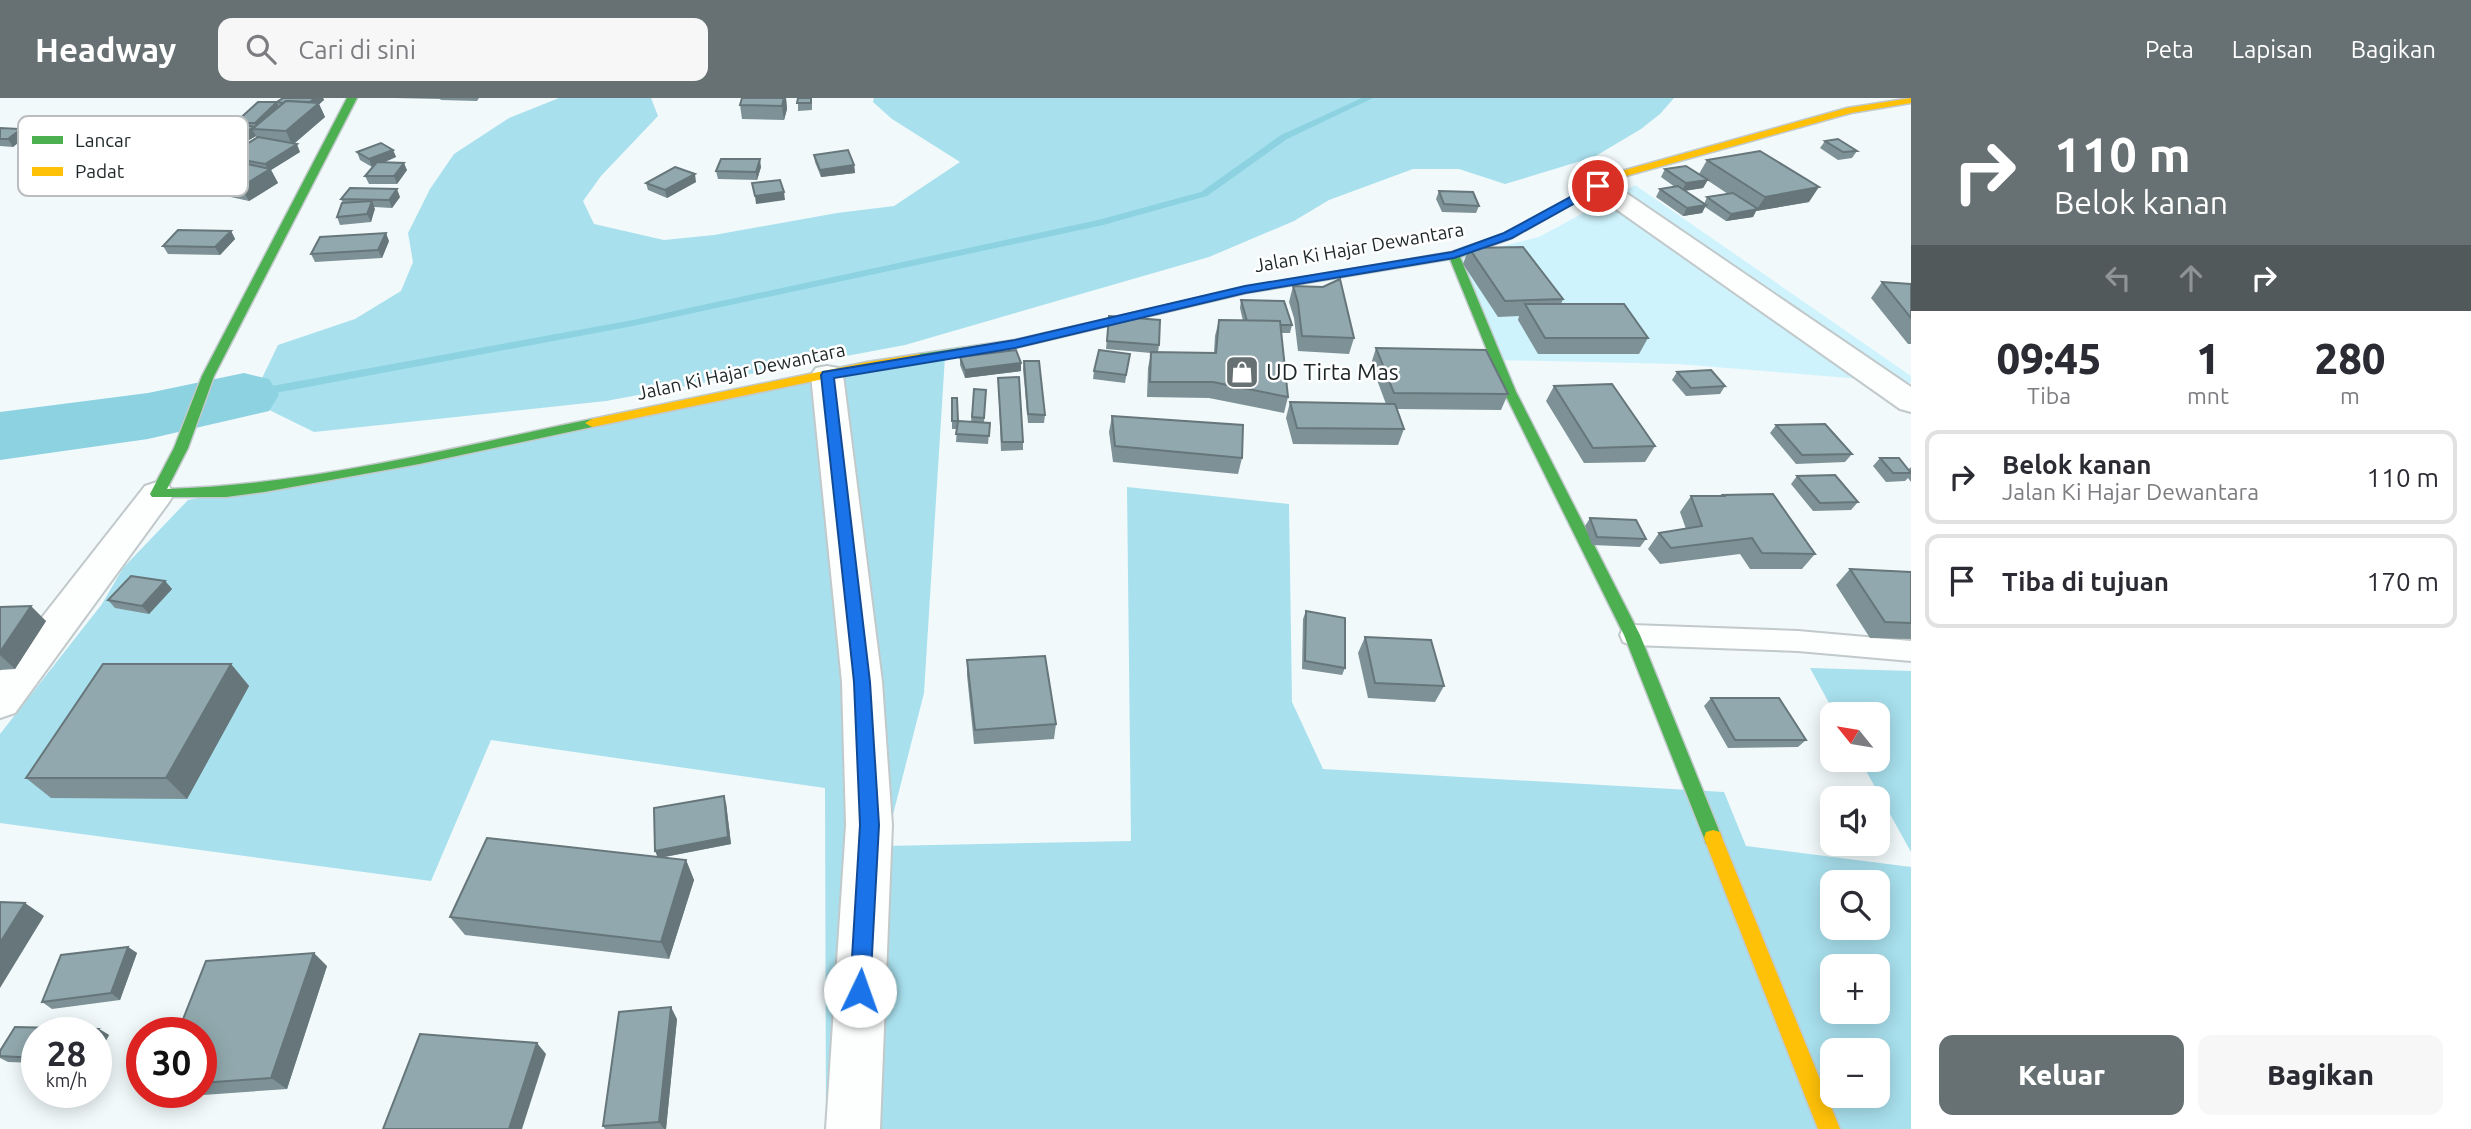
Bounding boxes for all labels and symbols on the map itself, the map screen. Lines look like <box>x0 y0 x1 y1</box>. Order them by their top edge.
legend <box>18 116 248 196</box>
text: Lancar <box>75 129 131 151</box>
pin <box>1568 156 1628 216</box>
text: Padat <box>75 160 125 182</box>
street label: Jalan Ki Hajar Dewantara <box>1253 218 1465 276</box>
street label: Jalan Ki Hajar Dewantara <box>635 338 847 404</box>
shop icon: UD Tirta Mas <box>1223 353 1261 391</box>
place label: UD Tirta Mas <box>1266 359 1399 384</box>
north arrow <box>1820 702 1890 772</box>
position arrow <box>823 954 897 1028</box>
speed limit sign: 30 <box>126 1017 217 1108</box>

